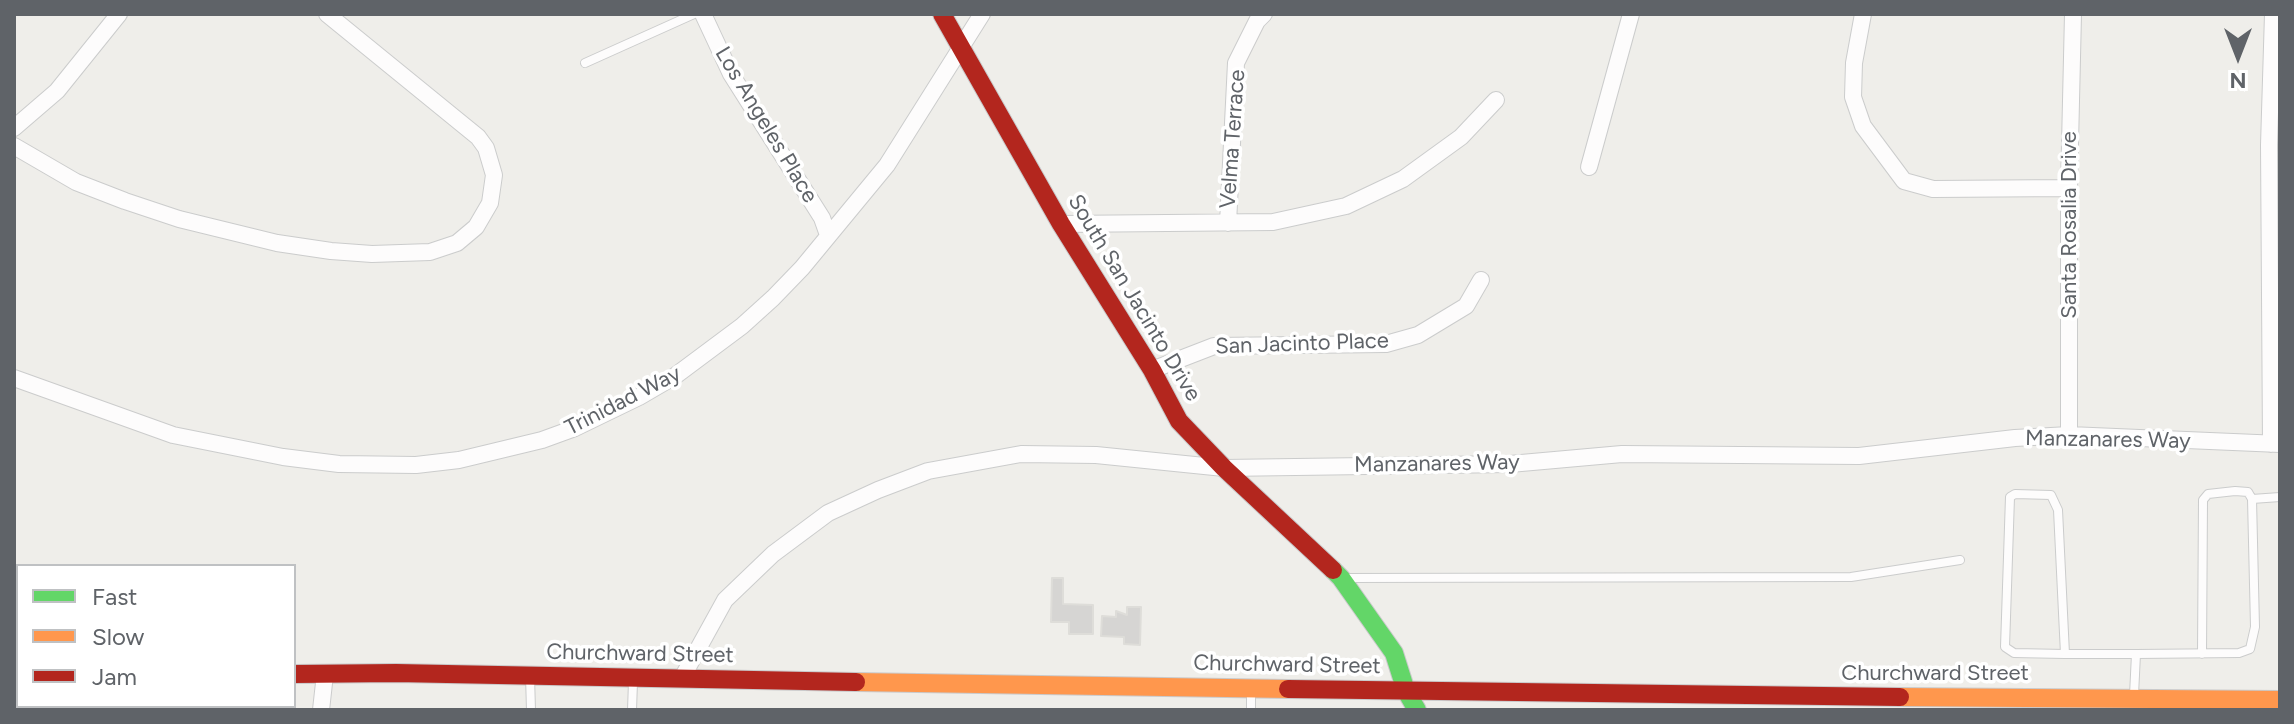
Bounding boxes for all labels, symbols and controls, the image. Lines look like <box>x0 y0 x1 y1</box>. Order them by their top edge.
north arrow <box>2198 16 2278 96</box>
street label: Los Angeles Place <box>709 42 823 208</box>
text: N <box>2230 67 2247 94</box>
street label: Velma Terrace <box>1215 69 1251 209</box>
street label: Santa Rosalia Drive <box>2057 131 2083 319</box>
street label: South San Jacinto Drive <box>1062 190 1206 406</box>
street label: San Jacinto Place <box>1215 328 1389 360</box>
street label: Trinidad Way <box>561 361 685 441</box>
street label: Manzanares Way <box>2025 425 2191 455</box>
street label: Manzanares Way <box>1354 449 1520 479</box>
legend <box>16 564 296 708</box>
text: Fast <box>92 582 137 611</box>
text: Slow <box>92 622 144 651</box>
street label: Churchward Street <box>546 639 734 669</box>
street label: Churchward Street <box>1193 650 1381 680</box>
street label: Churchward Street <box>1841 661 2029 687</box>
text: Jam <box>92 662 137 691</box>

